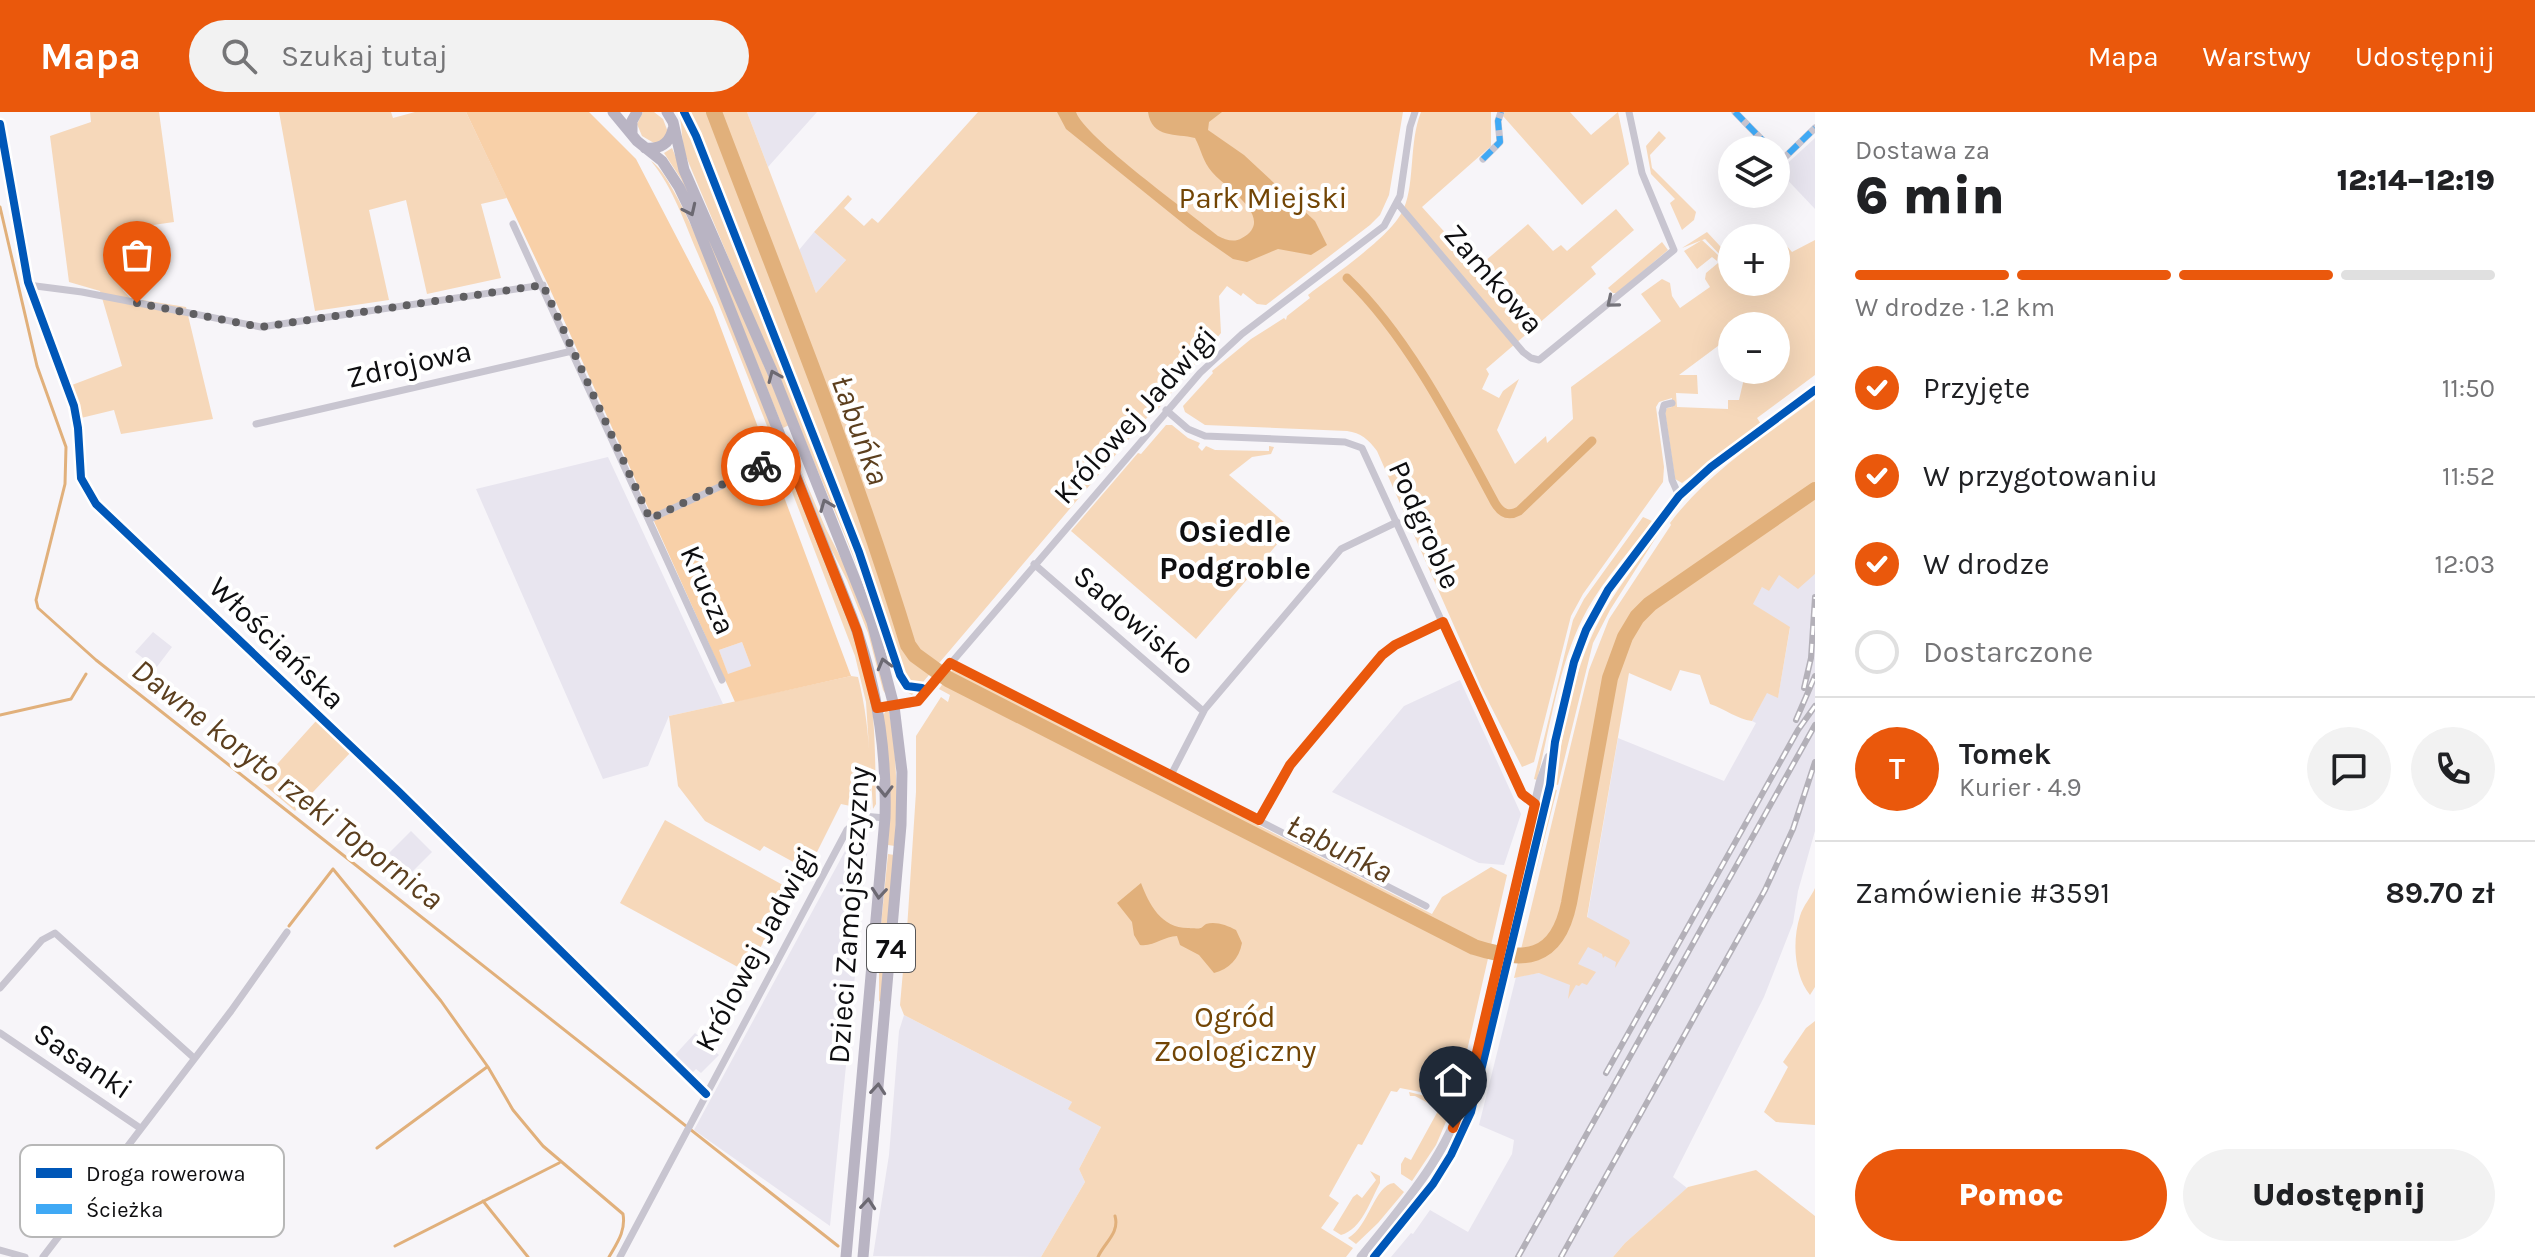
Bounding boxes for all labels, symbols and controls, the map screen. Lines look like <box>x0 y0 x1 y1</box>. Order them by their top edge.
search box <box>189 20 749 92</box>
text: Mapa <box>40 34 141 79</box>
icon: search <box>217 34 261 78</box>
text: Szukaj tutaj <box>281 38 448 74</box>
text: Mapa <box>2088 40 2159 73</box>
text: Warstwy <box>2203 40 2311 73</box>
text: Udostępnij <box>2355 40 2495 73</box>
text: Dostawa za <box>1855 135 1990 166</box>
map controls <box>1718 136 1790 384</box>
button: layers <box>1718 136 1790 208</box>
text: 12:14–12:19 <box>2337 162 2495 198</box>
text: 6 min <box>1855 165 2005 226</box>
park label: Park Miejski <box>1179 180 1347 216</box>
one-way arrow <box>680 201 696 216</box>
street label: Zamkowa <box>1436 217 1552 341</box>
pin <box>103 221 171 303</box>
button: + <box>1718 224 1790 296</box>
icon: bag <box>115 233 159 277</box>
one-way arrow <box>1607 292 1621 307</box>
text: W drodze · 1.2 km <box>1855 292 2055 323</box>
button: − <box>1718 312 1790 384</box>
street label: Królowej Jadwigi <box>1046 319 1224 511</box>
street label: Zdrojowa <box>343 332 475 396</box>
icon: check <box>1855 366 1899 410</box>
one-way arrow <box>767 369 783 384</box>
water label: Łabuńka <box>824 370 897 490</box>
text: Przyjęte <box>1923 370 2030 406</box>
text: 11:50 <box>2442 373 2495 404</box>
courier <box>721 426 801 506</box>
icon: bike <box>739 444 783 488</box>
icon: check <box>1855 454 1899 498</box>
street label: Podgroble <box>1381 455 1469 595</box>
text: W przygotowaniu <box>1923 458 2158 494</box>
text: 11:52 <box>2442 461 2495 492</box>
one-way arrow <box>819 499 835 513</box>
district label: Osiedle Podgroble <box>1159 513 1311 587</box>
street label: Krucza <box>673 540 743 640</box>
icon: check <box>1855 542 1899 586</box>
text: W drodze <box>1923 546 2049 582</box>
text: 12:03 <box>2435 549 2495 580</box>
street label: Sadowisko <box>1066 558 1202 682</box>
street label: Włościańska <box>201 569 353 717</box>
text: Dostarczone <box>1923 634 2093 670</box>
water label: Dawne koryto rzeki Topornica <box>125 651 451 918</box>
one-way arrow <box>877 657 893 671</box>
button: chat <box>2307 727 2391 811</box>
button: phone <box>2411 727 2495 811</box>
text: Tomek <box>1959 736 2051 772</box>
text: T <box>1889 751 1905 787</box>
street label: Dzieci Zamojszczyzny <box>821 765 877 1065</box>
text: Kurier · 4.9 <box>1959 772 2082 803</box>
one-way arrow <box>876 785 894 798</box>
water label: Łabuńka <box>1281 806 1399 891</box>
street label: Królowej Jadwigi <box>687 840 825 1058</box>
text: Zamówienie #3591 <box>1855 875 2110 911</box>
text: 89.70 zł <box>2385 875 2495 911</box>
one-way arrow <box>870 887 887 900</box>
road number: 74 <box>867 924 915 972</box>
park label: Ogród Zoologiczny <box>1154 999 1317 1069</box>
street label: Sasanki <box>27 1015 139 1107</box>
pin <box>1419 1046 1487 1128</box>
icon: home <box>1431 1058 1475 1102</box>
one-way arrow <box>869 1082 886 1095</box>
legend <box>20 1145 284 1237</box>
button: Pomoc <box>1855 1149 2167 1241</box>
button: Udostępnij <box>2183 1149 2495 1241</box>
text: Droga rowerowa <box>86 1161 246 1187</box>
text: Ścieżka <box>86 1196 163 1223</box>
one-way arrow <box>859 1197 876 1210</box>

